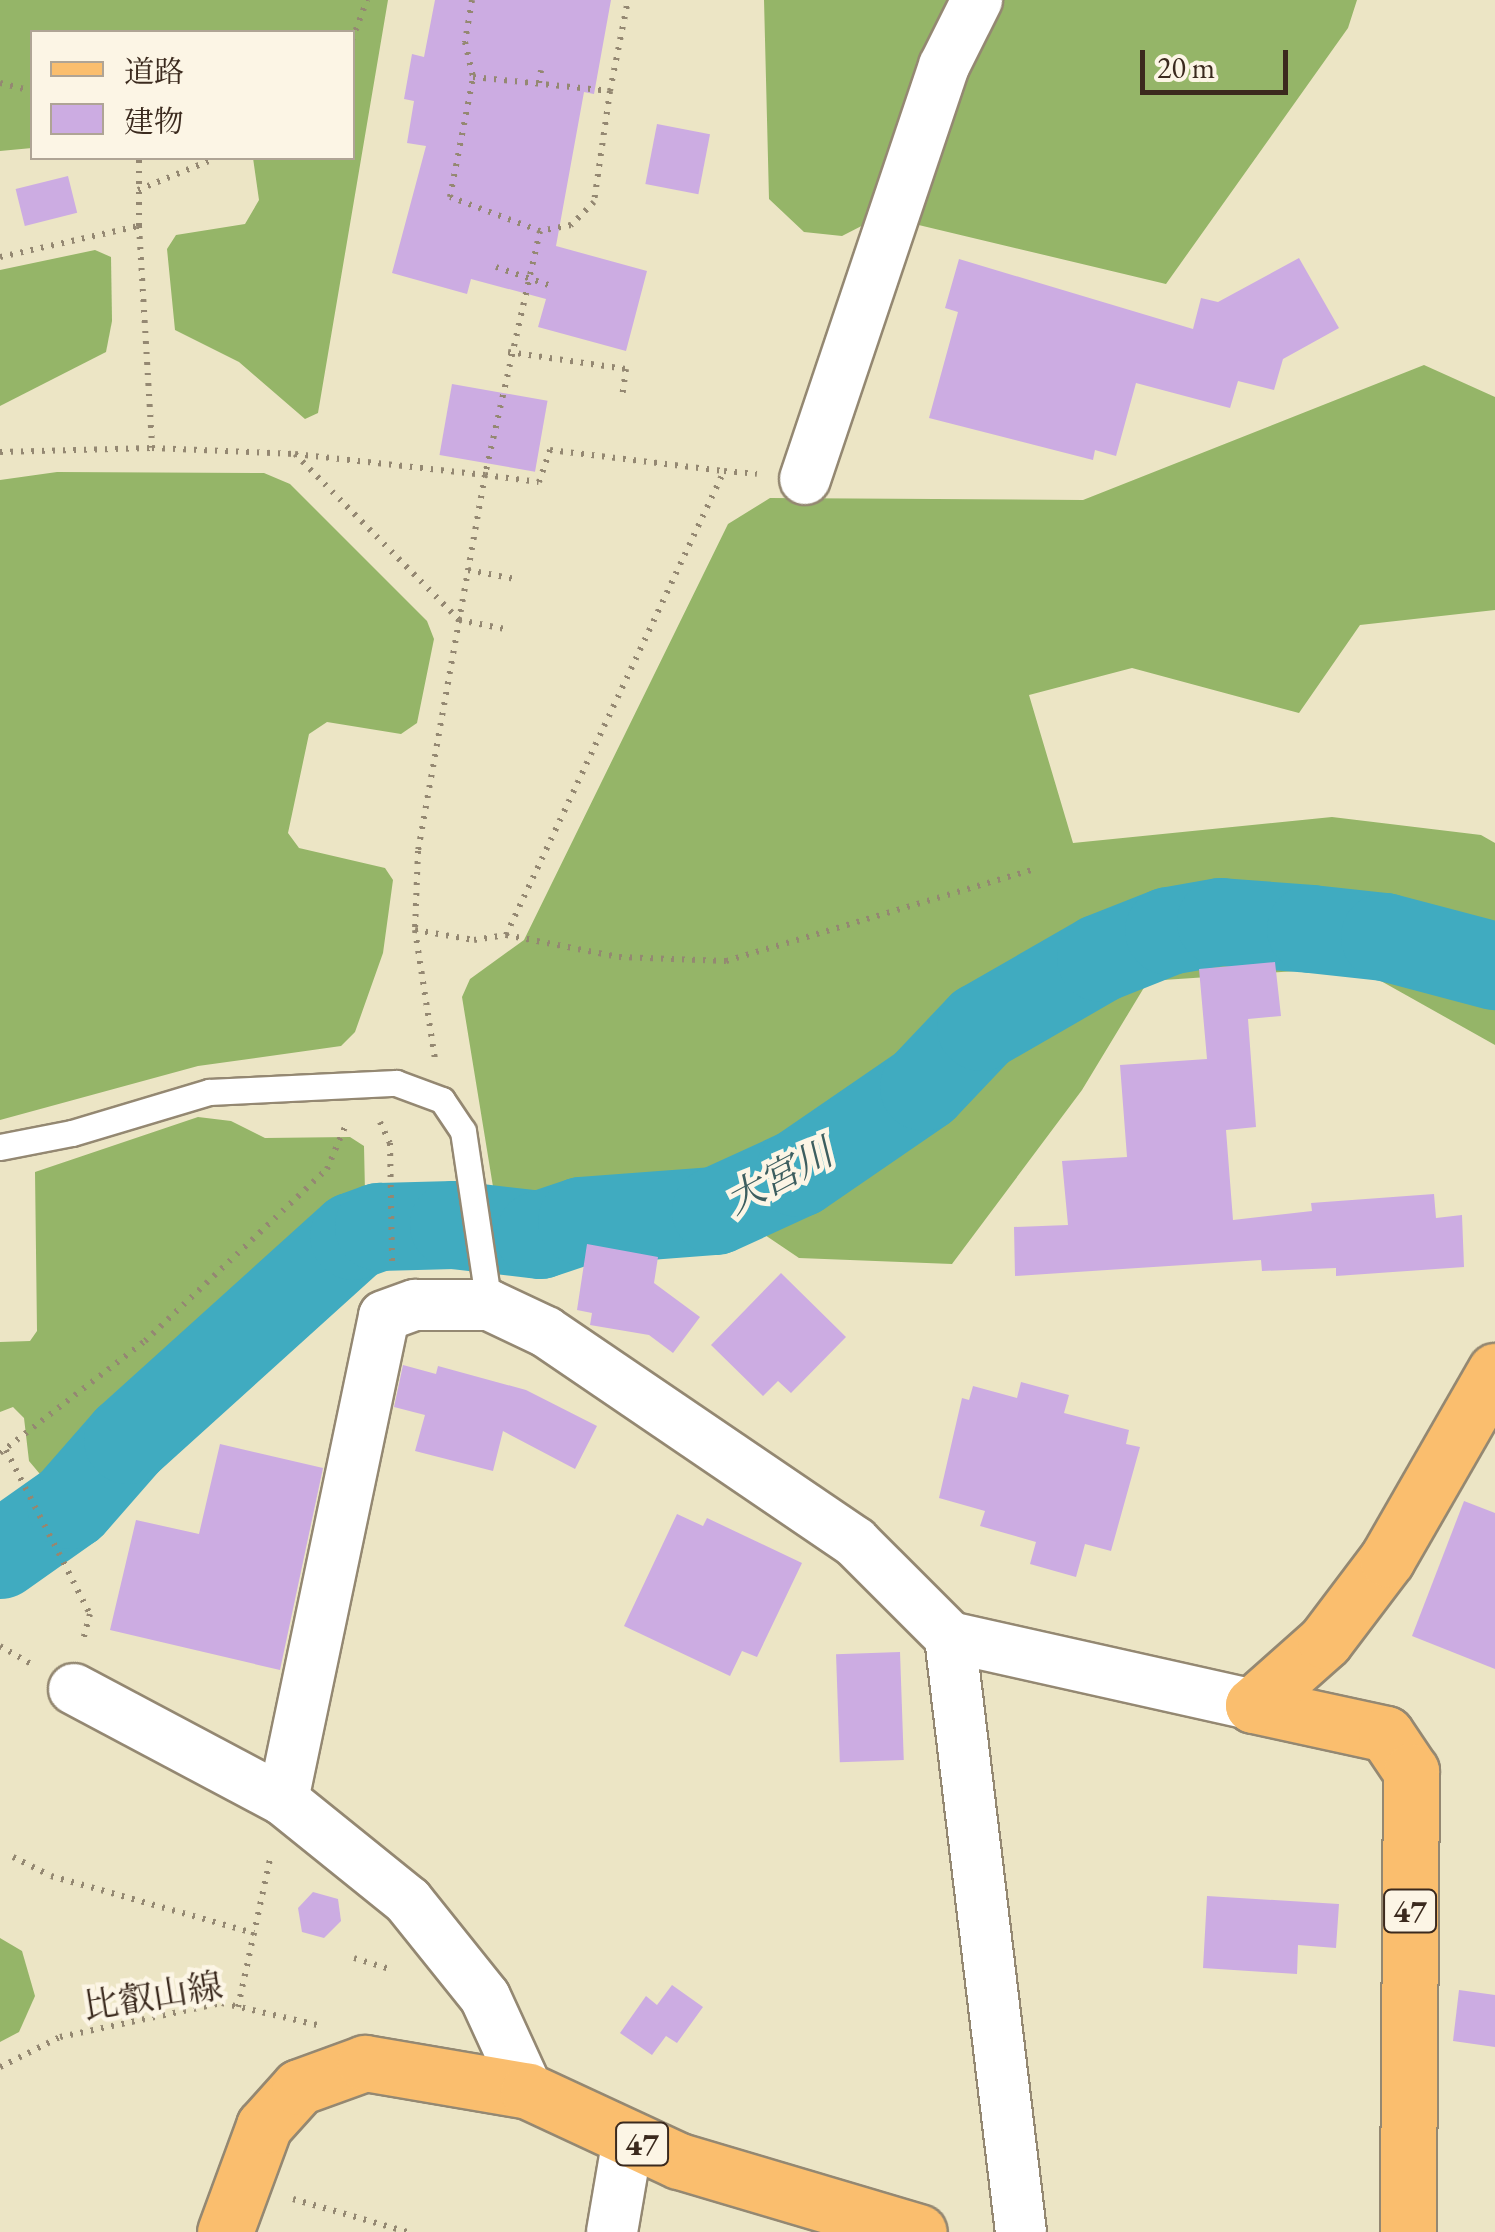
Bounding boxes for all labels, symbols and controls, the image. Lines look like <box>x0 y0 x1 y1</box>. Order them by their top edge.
legend <box>30 30 355 160</box>
scale bar <box>1145 30 1292 92</box>
text: 20 m <box>1157 48 1215 87</box>
text: 道路 <box>124 52 184 91</box>
text: 建物 <box>124 102 184 141</box>
water label: 大宮川 <box>718 1129 840 1223</box>
road number: 47 <box>1382 1884 1438 1938</box>
street label: 比叡山線 <box>81 1964 225 2028</box>
road number: 47 <box>614 2117 670 2171</box>

